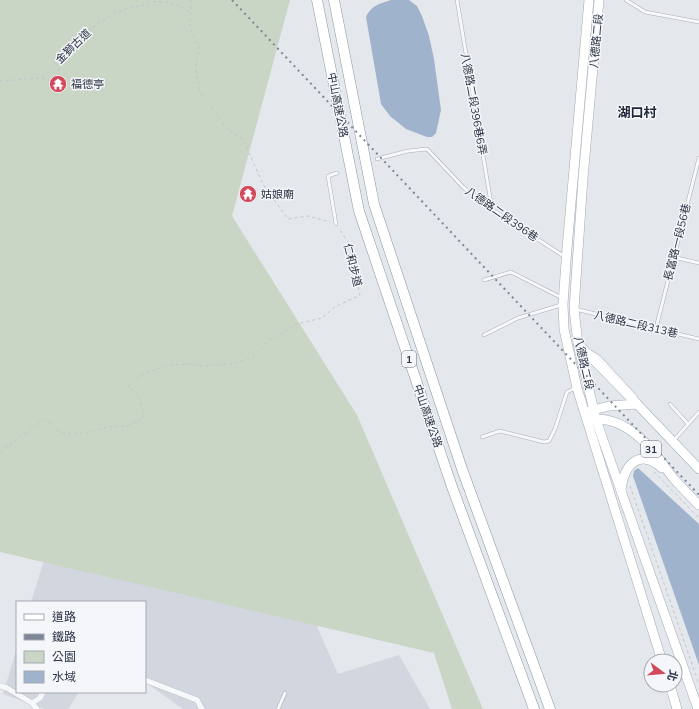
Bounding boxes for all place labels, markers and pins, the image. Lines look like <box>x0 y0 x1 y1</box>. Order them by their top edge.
temple icon: 福德亭 <box>48 74 68 94</box>
place label: 福德亭 <box>71 77 104 91</box>
temple icon: 姑娘廟 <box>238 184 258 204</box>
place label: 姑娘廟 <box>261 187 294 201</box>

